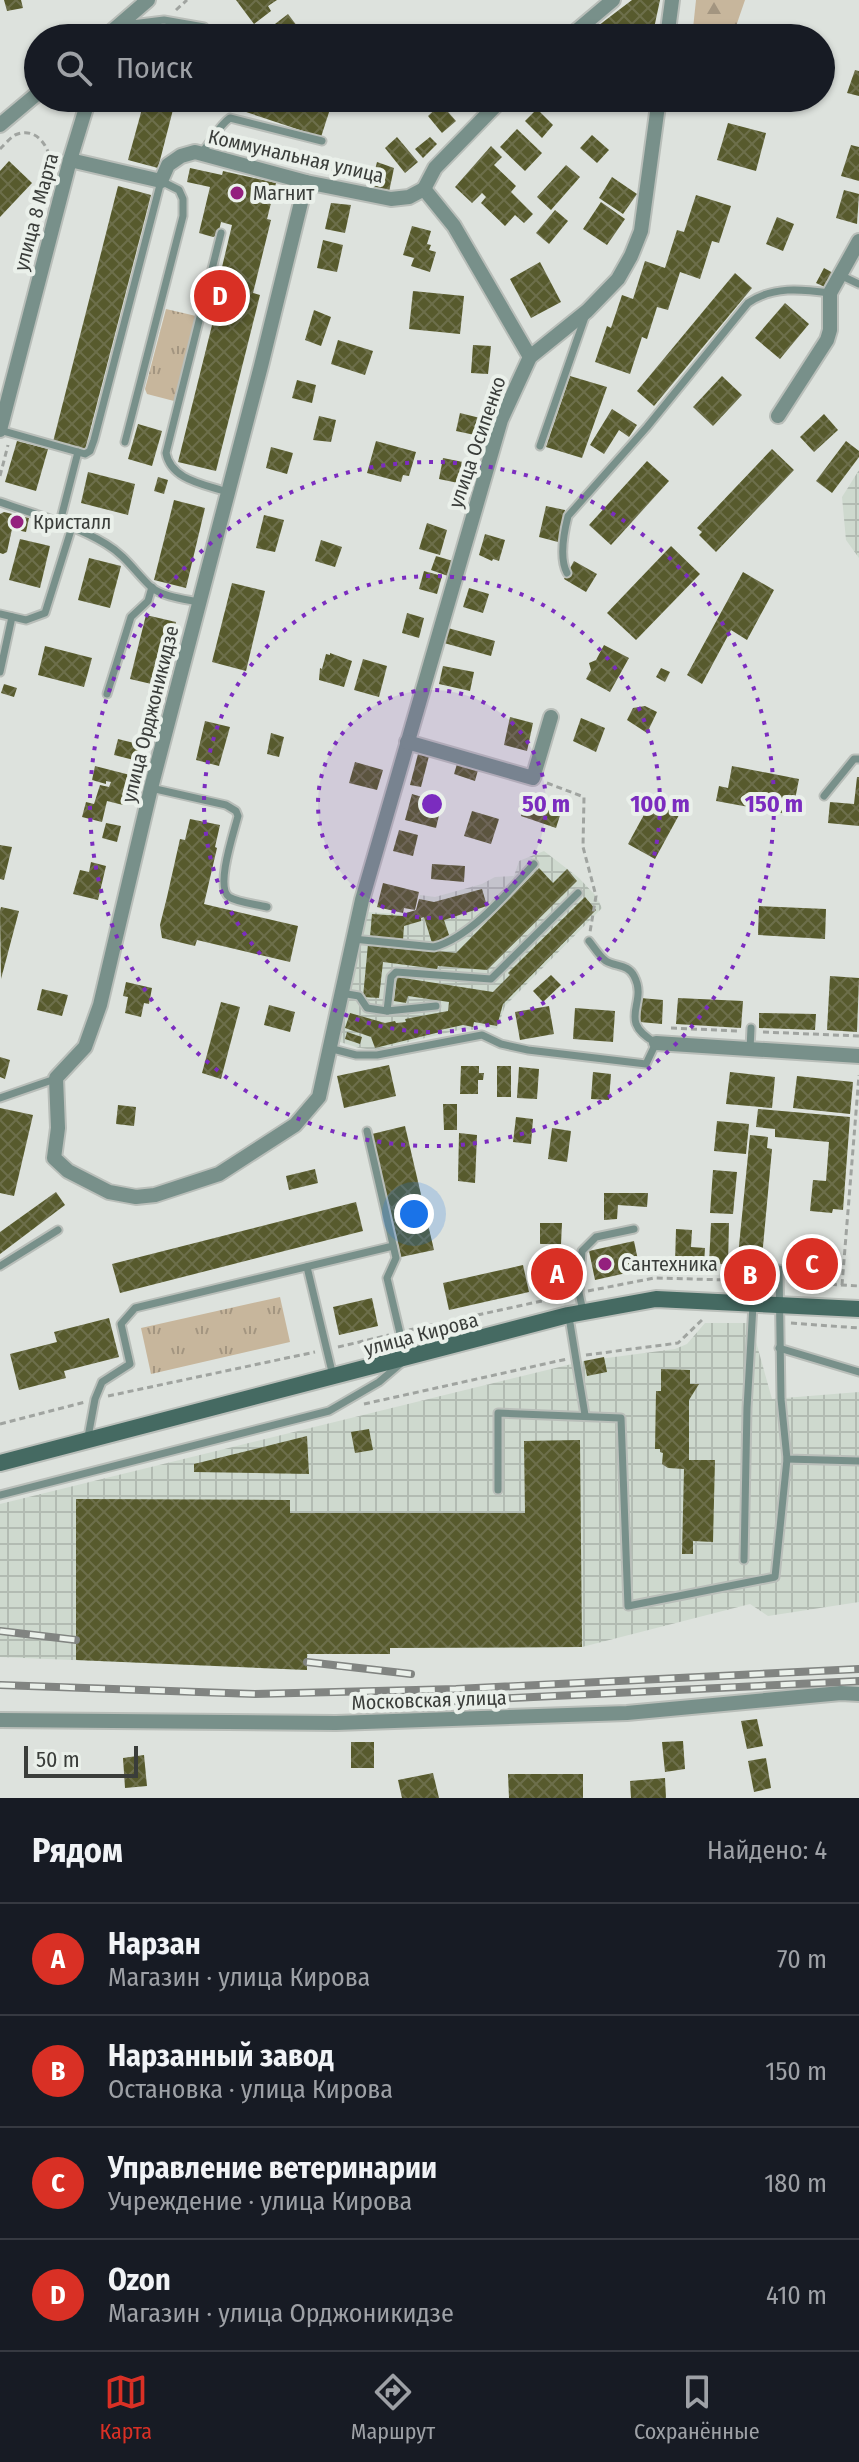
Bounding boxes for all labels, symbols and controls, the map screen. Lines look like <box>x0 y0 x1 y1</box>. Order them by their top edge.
search box <box>24 24 835 112</box>
icon: search <box>52 46 96 90</box>
text: Поиск <box>116 50 193 86</box>
street label: Коммунальная улица <box>206 124 386 188</box>
street label: улица 8 Марта <box>9 150 63 274</box>
place label: Магнит <box>253 181 315 205</box>
marker: Магнит <box>228 184 246 202</box>
pin: D <box>194 266 246 326</box>
street label: улица Осипенко <box>443 373 511 511</box>
place label: Кристалл <box>33 510 111 534</box>
marker: Кристалл <box>8 513 26 531</box>
street label: улица Орджоникидзе <box>116 623 184 805</box>
centre of rings <box>418 790 446 818</box>
text: 50 m <box>522 790 570 818</box>
text: 100 m <box>630 790 690 818</box>
text: 150 m <box>745 790 803 818</box>
your location <box>394 1194 434 1234</box>
pin: C <box>786 1234 838 1294</box>
pin: A <box>531 1244 583 1304</box>
pin: B <box>724 1245 776 1305</box>
place label: Сантехника <box>621 1252 718 1276</box>
marker: Сантехника <box>596 1255 614 1273</box>
street label: улица Кирова <box>361 1307 481 1361</box>
street label: Московская улица <box>351 1685 507 1715</box>
scale bar <box>24 1742 138 1778</box>
text: 50 m <box>36 1746 80 1773</box>
text: Рядом <box>32 1830 123 1871</box>
text: Найдено: 4 <box>707 1835 827 1866</box>
text: Нарзан <box>108 1926 201 1962</box>
text: A <box>51 1944 65 1975</box>
text: 70 m <box>777 1944 827 1975</box>
text: Магазин · улица Кирова <box>108 1962 370 1993</box>
text: Нарзанный завод <box>108 2038 334 2074</box>
text: B <box>51 2056 65 2087</box>
text: 150 m <box>765 2056 827 2087</box>
text: Остановка · улица Кирова <box>108 2074 393 2105</box>
text: Управление ветеринарии <box>108 2150 437 2186</box>
text: C <box>51 2168 65 2199</box>
text: 180 m <box>764 2168 827 2199</box>
text: Учреждение · улица Кирова <box>108 2186 412 2217</box>
text: Ozon <box>108 2262 171 2298</box>
text: D <box>50 2280 66 2311</box>
text: 410 m <box>766 2280 827 2311</box>
text: Магазин · улица Орджоникидзе <box>108 2298 454 2329</box>
tab: Карта <box>99 2370 152 2445</box>
tab: Маршрут <box>351 2370 435 2445</box>
tab: Сохранённые <box>634 2370 760 2445</box>

